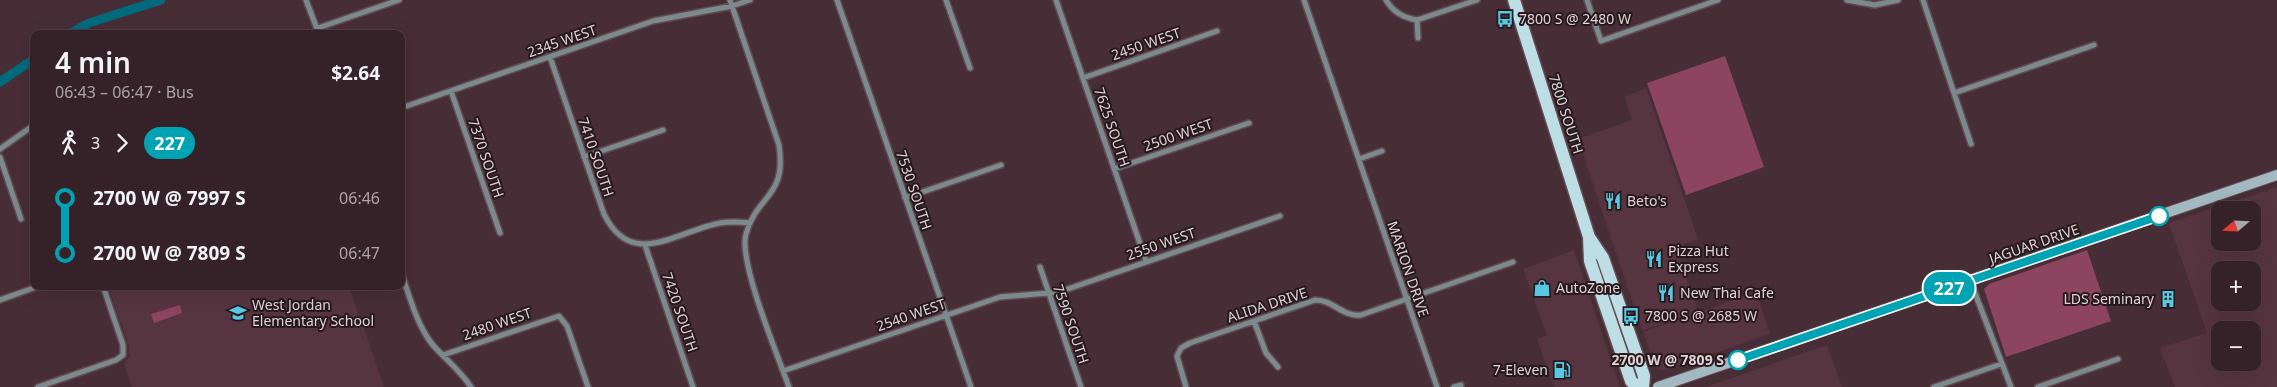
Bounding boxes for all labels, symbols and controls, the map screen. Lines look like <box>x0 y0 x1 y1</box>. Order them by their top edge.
bus stop icon: 7800 S @ 2480 W <box>1495 9 1515 29</box>
place label: 7800 S @ 2480 W <box>1519 9 1631 28</box>
street label: 2345 WEST <box>525 20 599 61</box>
street label: 2450 WEST <box>1109 23 1183 64</box>
text: 4 min <box>55 43 131 81</box>
text: $2.64 <box>331 60 380 86</box>
street label: 7800 SOUTH <box>1545 72 1588 156</box>
text: 06:43 – 06:47 · Bus <box>55 81 194 103</box>
street label: 7625 SOUTH <box>1090 85 1135 169</box>
street label: 2500 WEST <box>1141 114 1215 155</box>
street label: 7410 SOUTH <box>574 115 619 199</box>
street label: 7370 SOUTH <box>464 116 509 200</box>
icon: walk <box>55 129 83 157</box>
icon: forward <box>108 129 136 157</box>
text: 227 <box>154 131 185 155</box>
text: 3 <box>91 132 100 154</box>
street label: 7530 SOUTH <box>892 148 937 232</box>
text: 2700 W @ 7997 S <box>93 185 246 211</box>
text: 06:46 <box>339 187 380 209</box>
restaurant icon: Beto's <box>1603 191 1623 211</box>
place label: Beto's <box>1627 191 1667 210</box>
north arrow <box>2211 201 2261 251</box>
map controls <box>2211 201 2261 371</box>
unlabelled marker <box>2149 206 2169 226</box>
street label: MARION DRIVE <box>1383 218 1434 319</box>
street label: JAGUAR DRIVE <box>1984 219 2081 268</box>
street label: 2550 WEST <box>1124 223 1198 264</box>
text: 2700 W @ 7809 S <box>93 240 246 266</box>
place label: Pizza Hut Express <box>1668 241 1729 276</box>
text: 06:47 <box>339 242 380 264</box>
restaurant icon: Pizza Hut Express <box>1644 249 1664 269</box>
button: + <box>2211 261 2261 311</box>
street label: 7420 SOUTH <box>658 270 703 354</box>
line badge: 227 <box>1920 272 1978 304</box>
text: 227 <box>1934 276 1964 300</box>
shop icon: AutoZone <box>1532 278 1552 298</box>
place label: AutoZone <box>1556 278 1620 297</box>
street label: 7590 SOUTH <box>1049 282 1094 366</box>
street label: ALIDA DRIVE <box>1224 283 1309 326</box>
restaurant icon: New Thai Cafe <box>1656 283 1676 303</box>
place label: New Thai Cafe <box>1680 283 1774 302</box>
place label: LDS Seminary <box>2063 289 2155 308</box>
building icon: LDS Seminary <box>2158 289 2178 309</box>
street label: 2540 WEST <box>874 294 948 335</box>
place label: West Jordan Elementary School <box>252 295 374 330</box>
school or university icon: West Jordan Elementary School <box>228 303 248 323</box>
street label: 2480 WEST <box>460 303 534 344</box>
bus stop icon: 7800 S @ 2685 W <box>1621 306 1641 326</box>
place label: 7800 S @ 2685 W <box>1645 306 1757 325</box>
button: − <box>2211 321 2261 371</box>
place label: 2700 W @ 7809 S <box>1612 350 1724 369</box>
marker: 2700 W @ 7809 S <box>1728 350 1748 370</box>
place label: 7-Eleven <box>1493 360 1548 379</box>
fuel station icon: 7-Eleven <box>1552 360 1572 380</box>

